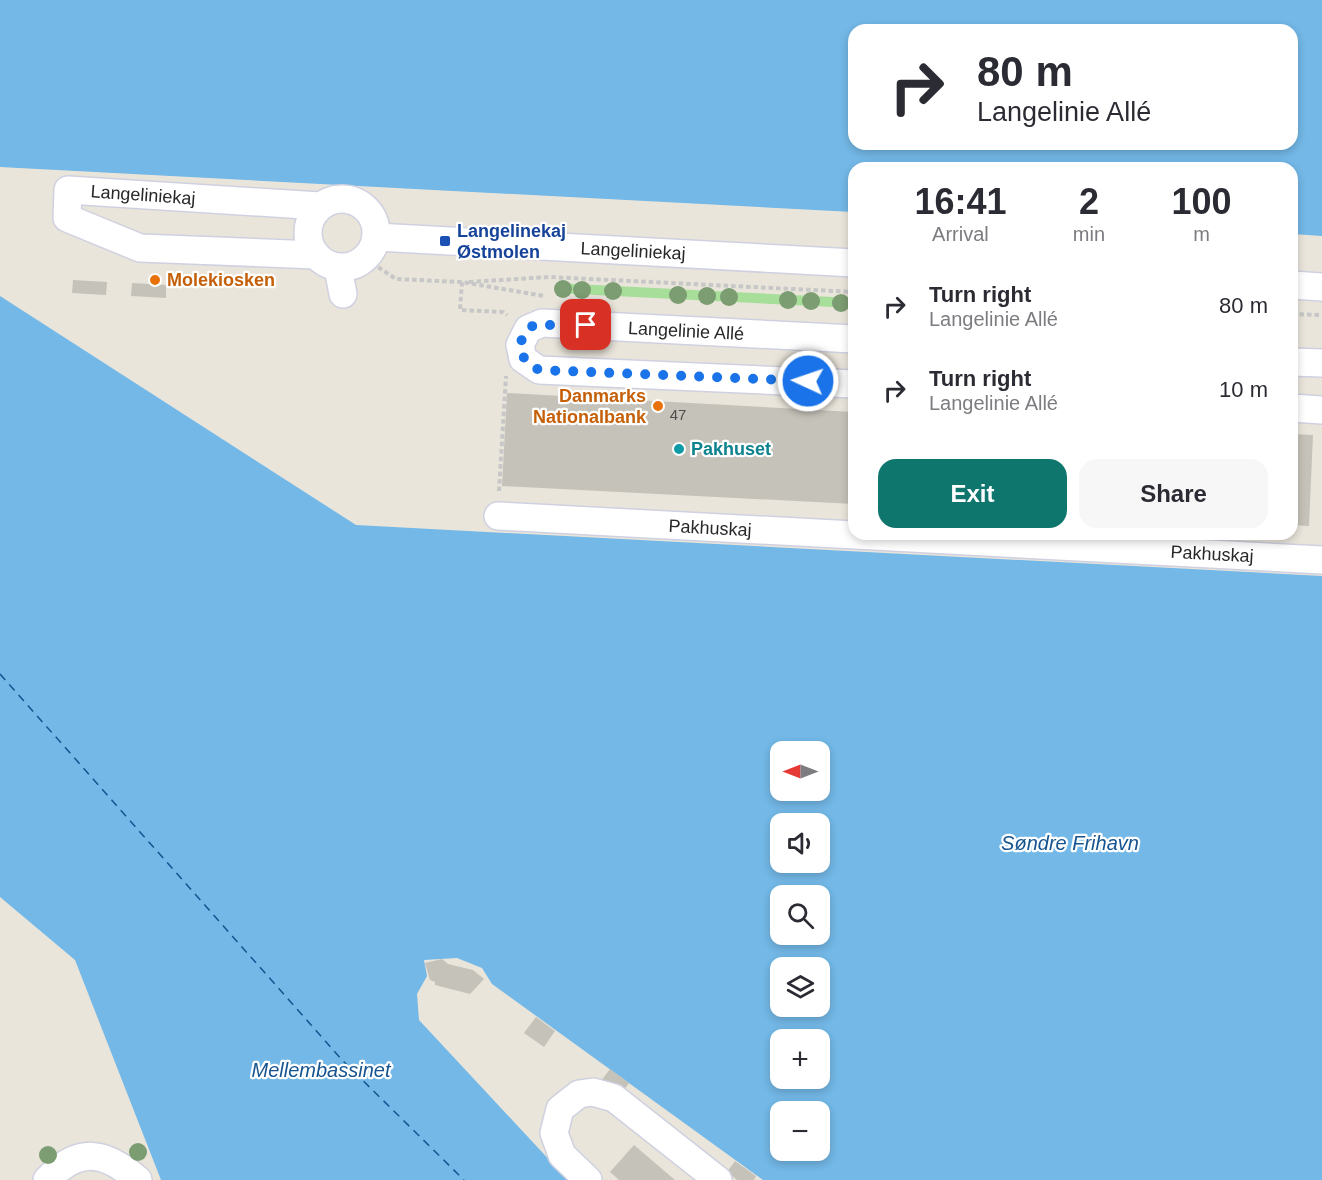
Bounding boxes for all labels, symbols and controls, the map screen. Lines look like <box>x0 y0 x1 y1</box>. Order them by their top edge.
icon: right <box>878 48 956 126</box>
text: 80 m <box>977 48 1073 95</box>
text: Langelinie Allé <box>977 97 1151 127</box>
street label: Langeliniekaj <box>90 181 196 209</box>
text: 16:41 <box>914 181 1006 222</box>
text: 2 <box>1079 181 1099 222</box>
text: 100 <box>1171 181 1232 222</box>
place label: Langelinekaj Østmolen <box>457 221 566 262</box>
text: Arrival <box>932 223 989 245</box>
text: min <box>1073 223 1105 245</box>
text: m <box>1193 223 1210 245</box>
marker: Langelinekaj Østmolen <box>438 234 452 248</box>
street label: Langeliniekaj <box>580 238 686 264</box>
place label: Molekiosken <box>167 270 275 290</box>
marker: Molekiosken <box>148 273 162 287</box>
text: Turn right <box>929 282 1031 307</box>
icon: right <box>878 290 911 323</box>
text: 80 m <box>1219 293 1268 318</box>
pin <box>560 299 611 350</box>
icon: arrive <box>569 308 602 341</box>
text: Langelinie Allé <box>929 308 1058 330</box>
street label: Langelinie Allé <box>628 318 744 344</box>
position arrow <box>776 349 840 413</box>
text: Turn right <box>929 366 1031 391</box>
icon: right <box>878 374 911 407</box>
text: 10 m <box>1219 377 1268 402</box>
place label: Danmarks Nationalbank <box>533 386 647 427</box>
text: Langelinie Allé <box>929 392 1058 414</box>
marker: Danmarks Nationalbank <box>651 399 665 413</box>
house number: 47 <box>670 406 686 423</box>
place label: Pakhuset <box>691 439 771 459</box>
marker: Pakhuset <box>672 442 686 456</box>
button: Exit <box>878 459 1067 528</box>
button: Share <box>1079 459 1268 528</box>
street label: Pakhuskaj <box>668 516 752 540</box>
street label: Pakhuskaj <box>1170 542 1254 566</box>
north arrow <box>770 741 830 801</box>
map controls <box>770 741 830 1161</box>
button: sound <box>770 813 830 873</box>
water label: Søndre Frihavn <box>1001 832 1139 854</box>
button: search <box>770 885 830 945</box>
button: layers <box>770 957 830 1017</box>
button: + <box>770 1029 830 1089</box>
water label: Mellembassinet <box>252 1059 392 1081</box>
button: − <box>770 1101 830 1161</box>

